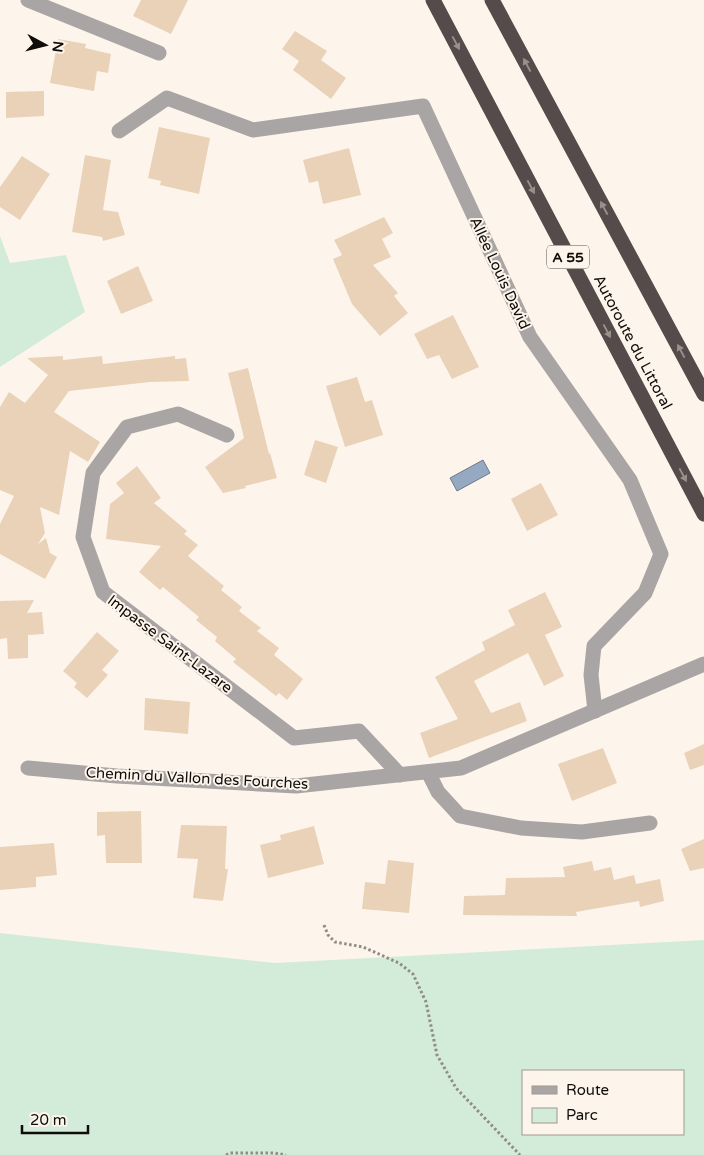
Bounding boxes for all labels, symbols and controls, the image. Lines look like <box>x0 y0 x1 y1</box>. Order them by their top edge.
north arrow <box>20 20 70 70</box>
one-way arrow <box>452 36 460 50</box>
text: N <box>48 40 67 53</box>
one-way arrow <box>523 57 531 72</box>
one-way arrow <box>527 180 535 195</box>
one-way arrow <box>600 201 608 215</box>
street label: Allée Louis David <box>466 214 534 332</box>
road number: A 55 <box>547 246 589 268</box>
street label: Autoroute du Littoral <box>590 272 676 412</box>
one-way arrow <box>603 324 611 338</box>
one-way arrow <box>677 344 685 358</box>
one-way arrow <box>679 467 687 482</box>
street label: Impasse Saint-Lazare <box>104 591 236 697</box>
street label: Chemin du Vallon des Fourches <box>85 763 309 793</box>
legend <box>522 1070 684 1135</box>
text: Route <box>566 1081 609 1099</box>
scale bar <box>22 1102 89 1134</box>
text: Parc <box>566 1106 598 1124</box>
text: 20 m <box>30 1111 67 1129</box>

